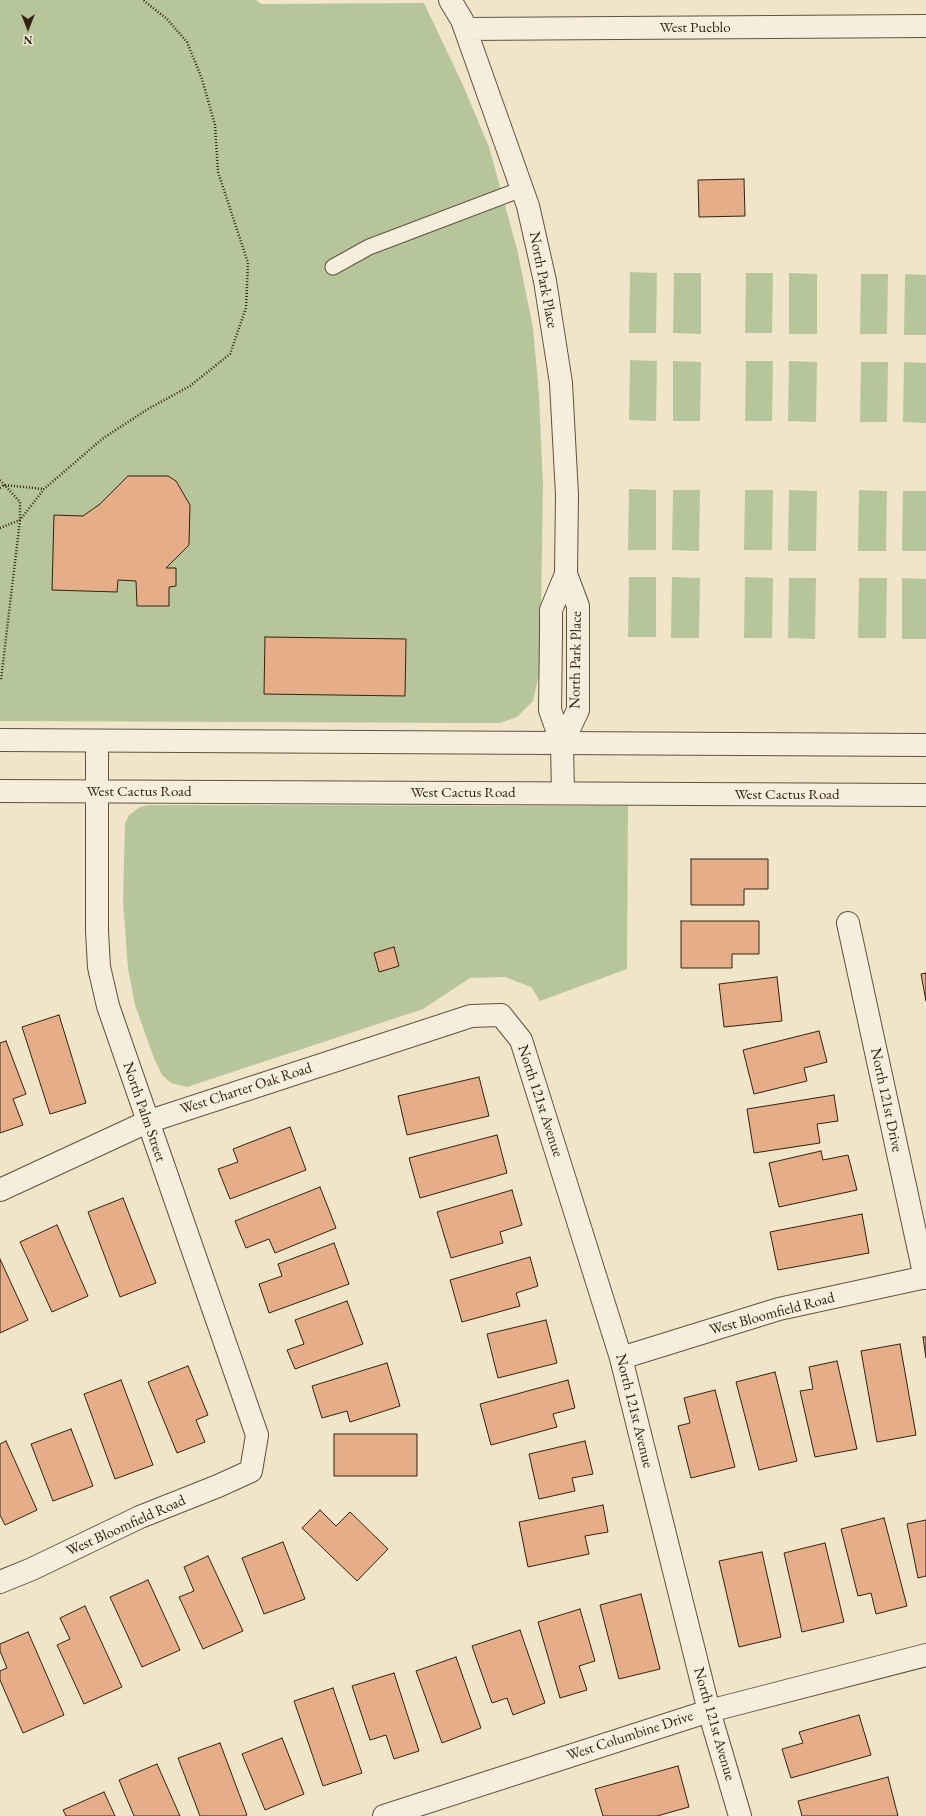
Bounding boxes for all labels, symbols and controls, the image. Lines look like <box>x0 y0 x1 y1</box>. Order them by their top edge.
north arrow <box>8 8 48 48</box>
street label: West Pueblo <box>659 19 731 37</box>
text: N <box>24 33 32 47</box>
street label: North Park Place <box>525 230 561 330</box>
street label: North Park Place <box>566 611 586 709</box>
street label: West Cactus Road <box>86 783 192 801</box>
street label: West Cactus Road <box>410 784 516 802</box>
street label: West Cactus Road <box>734 786 840 804</box>
street label: North 121st Avenue <box>513 1043 567 1159</box>
street label: North 121st Drive <box>866 1046 906 1154</box>
street label: West Charter Oak Road <box>178 1059 314 1119</box>
street label: North Palm Street <box>118 1060 170 1164</box>
street label: West Bloomfield Road <box>707 1289 837 1339</box>
street label: North 121st Avenue <box>611 1352 657 1470</box>
street label: West Bloomfield Road <box>64 1492 188 1560</box>
street label: North 121st Avenue <box>689 1665 739 1783</box>
street label: West Columbine Drive <box>565 1707 695 1765</box>

